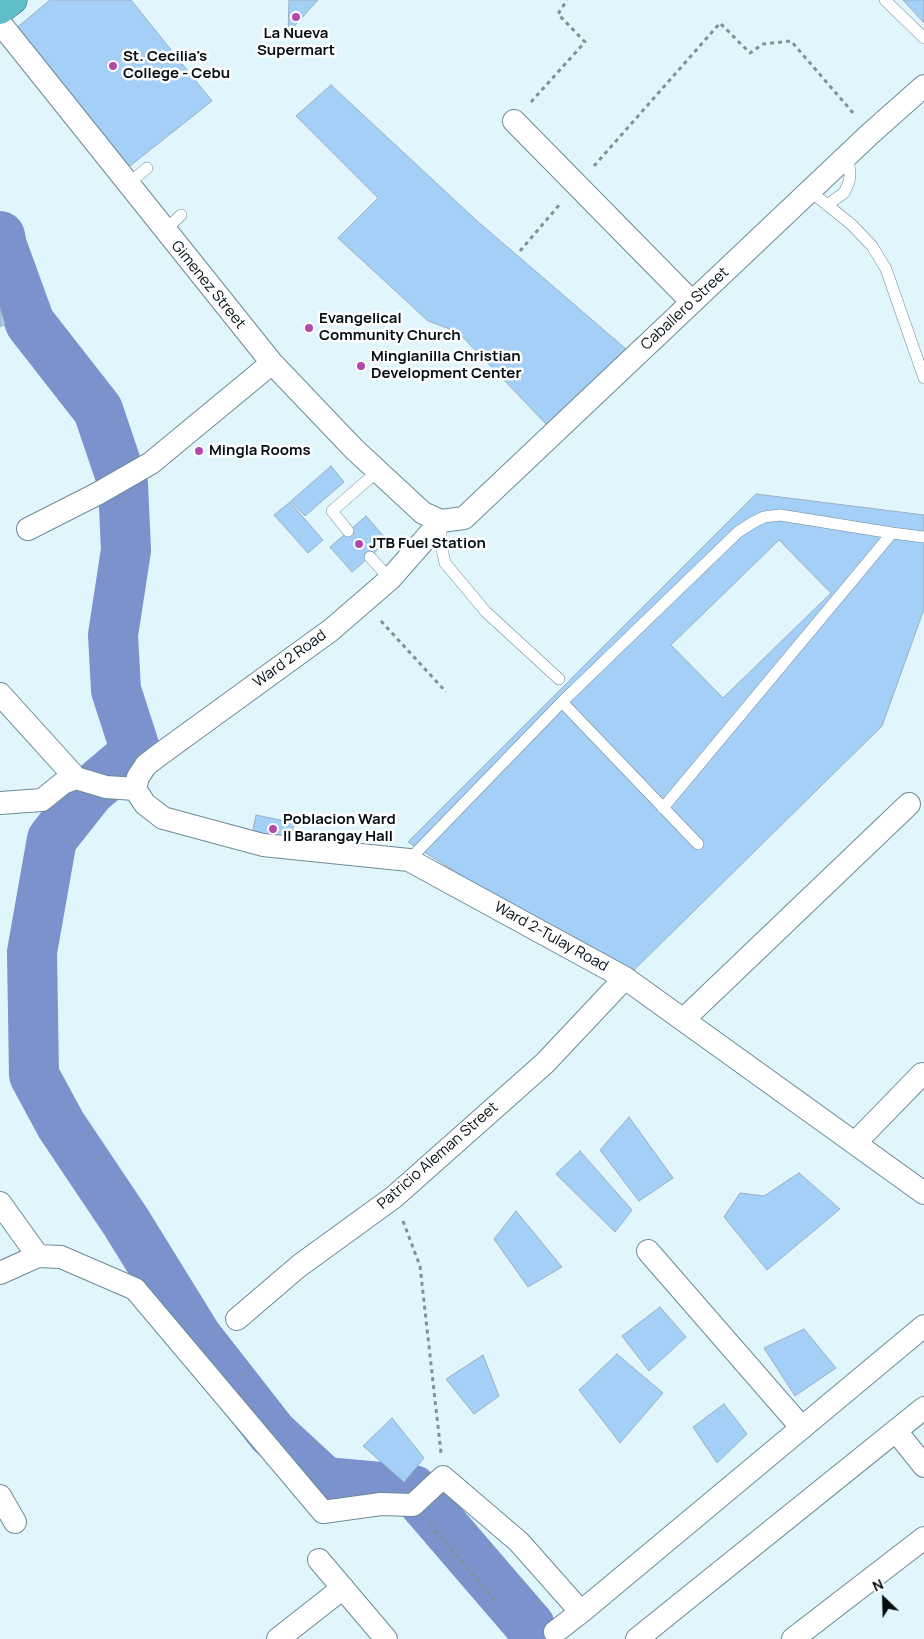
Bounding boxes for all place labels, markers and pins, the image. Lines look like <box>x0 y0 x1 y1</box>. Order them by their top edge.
marker: La Nueva Supermart <box>290 11 302 23</box>
place label: La Nueva Supermart <box>257 25 335 60</box>
place label: St. Cecilia's College - Cebu <box>123 48 230 83</box>
marker: St. Cecilia's College - Cebu <box>107 60 119 72</box>
place label: Evangelical Community Church <box>319 310 461 345</box>
marker: Evangelical Community Church <box>303 322 315 334</box>
place label: Minglanilla Christian Development Center <box>371 348 521 383</box>
marker: Minglanilla Christian Development Center <box>355 360 367 372</box>
place label: Mingla Rooms <box>209 442 311 460</box>
marker: Mingla Rooms <box>193 445 205 457</box>
place label: JTB Fuel Station <box>369 535 486 553</box>
marker: JTB Fuel Station <box>353 538 365 550</box>
place label: Poblacion Ward II Barangay Hall <box>283 811 396 846</box>
marker: Poblacion Ward II Barangay Hall <box>267 823 279 835</box>

